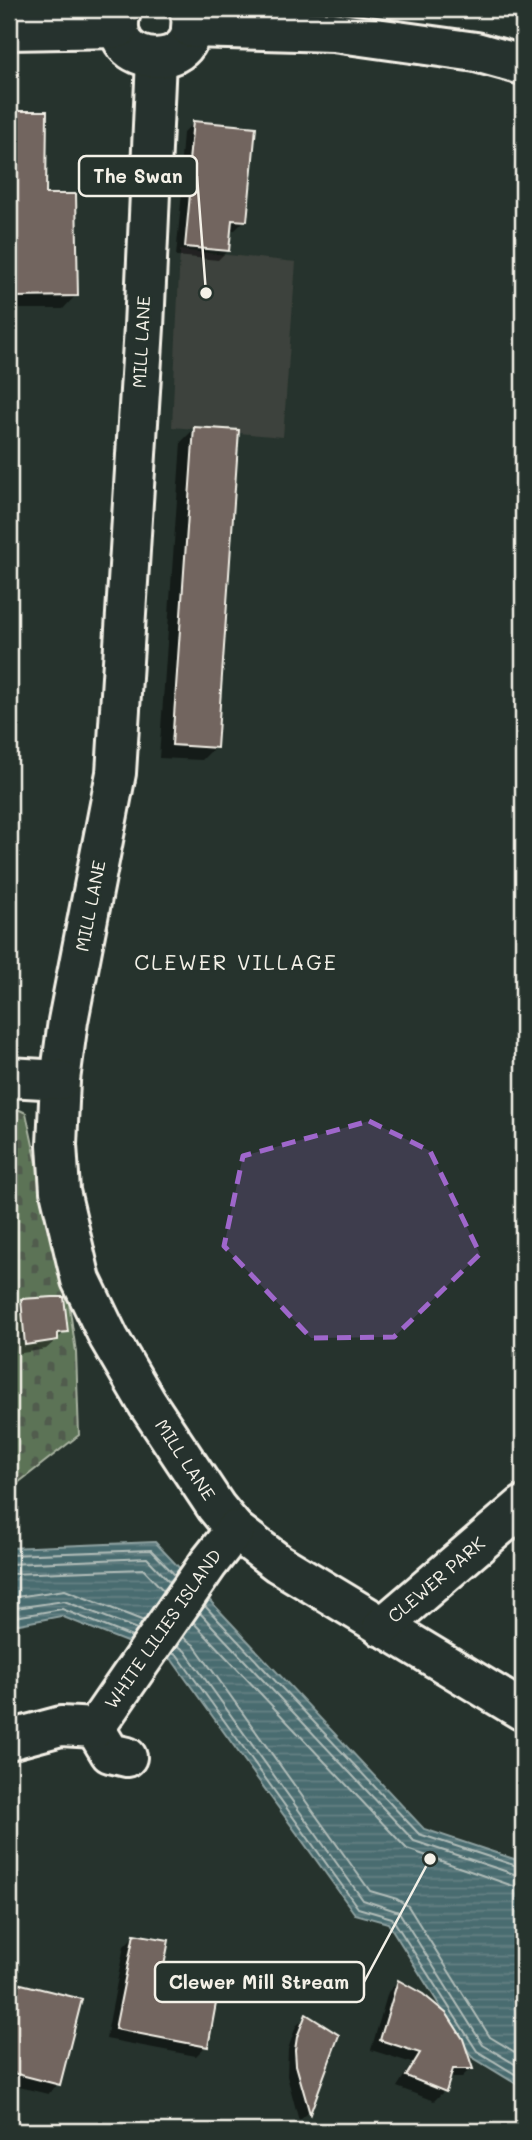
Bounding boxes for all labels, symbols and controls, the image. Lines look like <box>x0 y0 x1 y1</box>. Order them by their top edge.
callout: The Swan <box>79 156 197 196</box>
text: The Swan <box>93 163 183 188</box>
street label: MILL LANE <box>127 295 155 389</box>
street label: MILL LANE <box>69 858 111 953</box>
district label: CLEWER VILLAGE <box>134 948 338 975</box>
street label: MILL LANE <box>150 1414 221 1505</box>
street label: CLEWER PARK <box>382 1531 490 1628</box>
street label: WHITE LILIES ISLAND <box>99 1544 226 1713</box>
callout: Clewer Mill Stream <box>155 1962 364 2002</box>
text: Clewer Mill Stream <box>169 1969 349 1994</box>

